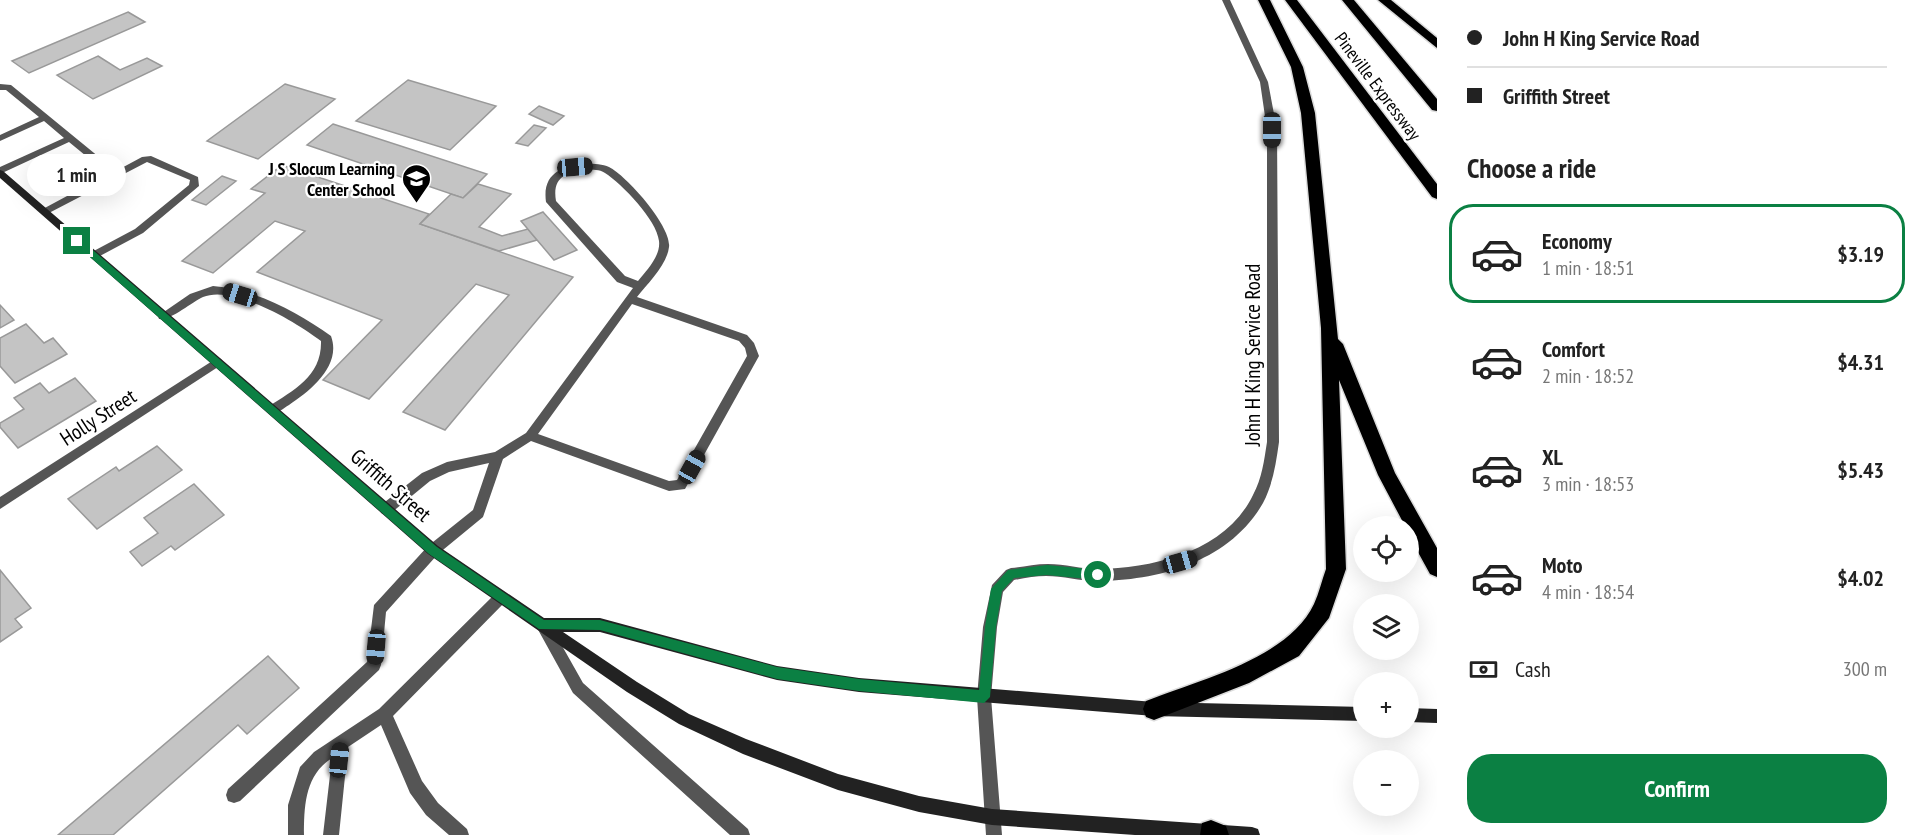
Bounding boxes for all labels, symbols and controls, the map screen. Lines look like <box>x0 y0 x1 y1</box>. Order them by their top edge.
text: John H King Service Road <box>1503 24 1700 52</box>
street label: Pineville Expressway <box>1330 27 1426 145</box>
text: Griffith Street <box>1503 82 1610 110</box>
car <box>1263 112 1281 148</box>
text: Choose a ride <box>1467 151 1596 185</box>
callout: 1 min <box>28 154 127 196</box>
car <box>556 156 594 178</box>
place label: J S Slocum Learning Center School <box>268 157 396 201</box>
text: 1 min <box>56 162 97 188</box>
school or university icon: J S Slocum Learning Center School <box>400 162 432 204</box>
route end <box>63 227 90 254</box>
icon: car <box>1470 227 1524 281</box>
text: Economy <box>1542 227 1612 255</box>
text: $3.19 <box>1837 240 1884 268</box>
text: 1 min · 18:51 <box>1542 255 1634 281</box>
street label: John H King Service Road <box>1239 264 1266 447</box>
car <box>220 281 260 309</box>
icon: car <box>1470 335 1524 389</box>
text: Comfort <box>1542 335 1605 363</box>
text: $4.31 <box>1837 348 1884 376</box>
text: 2 min · 18:52 <box>1542 363 1634 389</box>
street label: Holly Street <box>55 382 141 452</box>
street label: Griffith Street <box>345 443 437 528</box>
icon: car <box>1470 443 1524 497</box>
text: XL <box>1542 443 1563 471</box>
car <box>675 447 709 487</box>
text: $5.43 <box>1837 456 1884 484</box>
text: 3 min · 18:53 <box>1542 471 1634 497</box>
map controls <box>1353 516 1419 816</box>
button: locate <box>1353 516 1419 582</box>
car <box>1160 548 1200 576</box>
icon: car <box>1470 551 1524 605</box>
text: Moto <box>1542 551 1583 579</box>
route start <box>1084 561 1111 588</box>
text: $4.02 <box>1837 564 1884 592</box>
text: 4 min · 18:54 <box>1542 579 1634 605</box>
button: layers <box>1353 594 1419 660</box>
car <box>365 628 387 666</box>
icon: cash <box>1467 653 1500 686</box>
text: Cash <box>1515 655 1551 683</box>
text: 300 m <box>1843 656 1887 682</box>
button: + <box>1353 672 1419 738</box>
car <box>328 741 350 779</box>
button: − <box>1353 750 1419 816</box>
button: Confirm <box>1467 754 1887 823</box>

